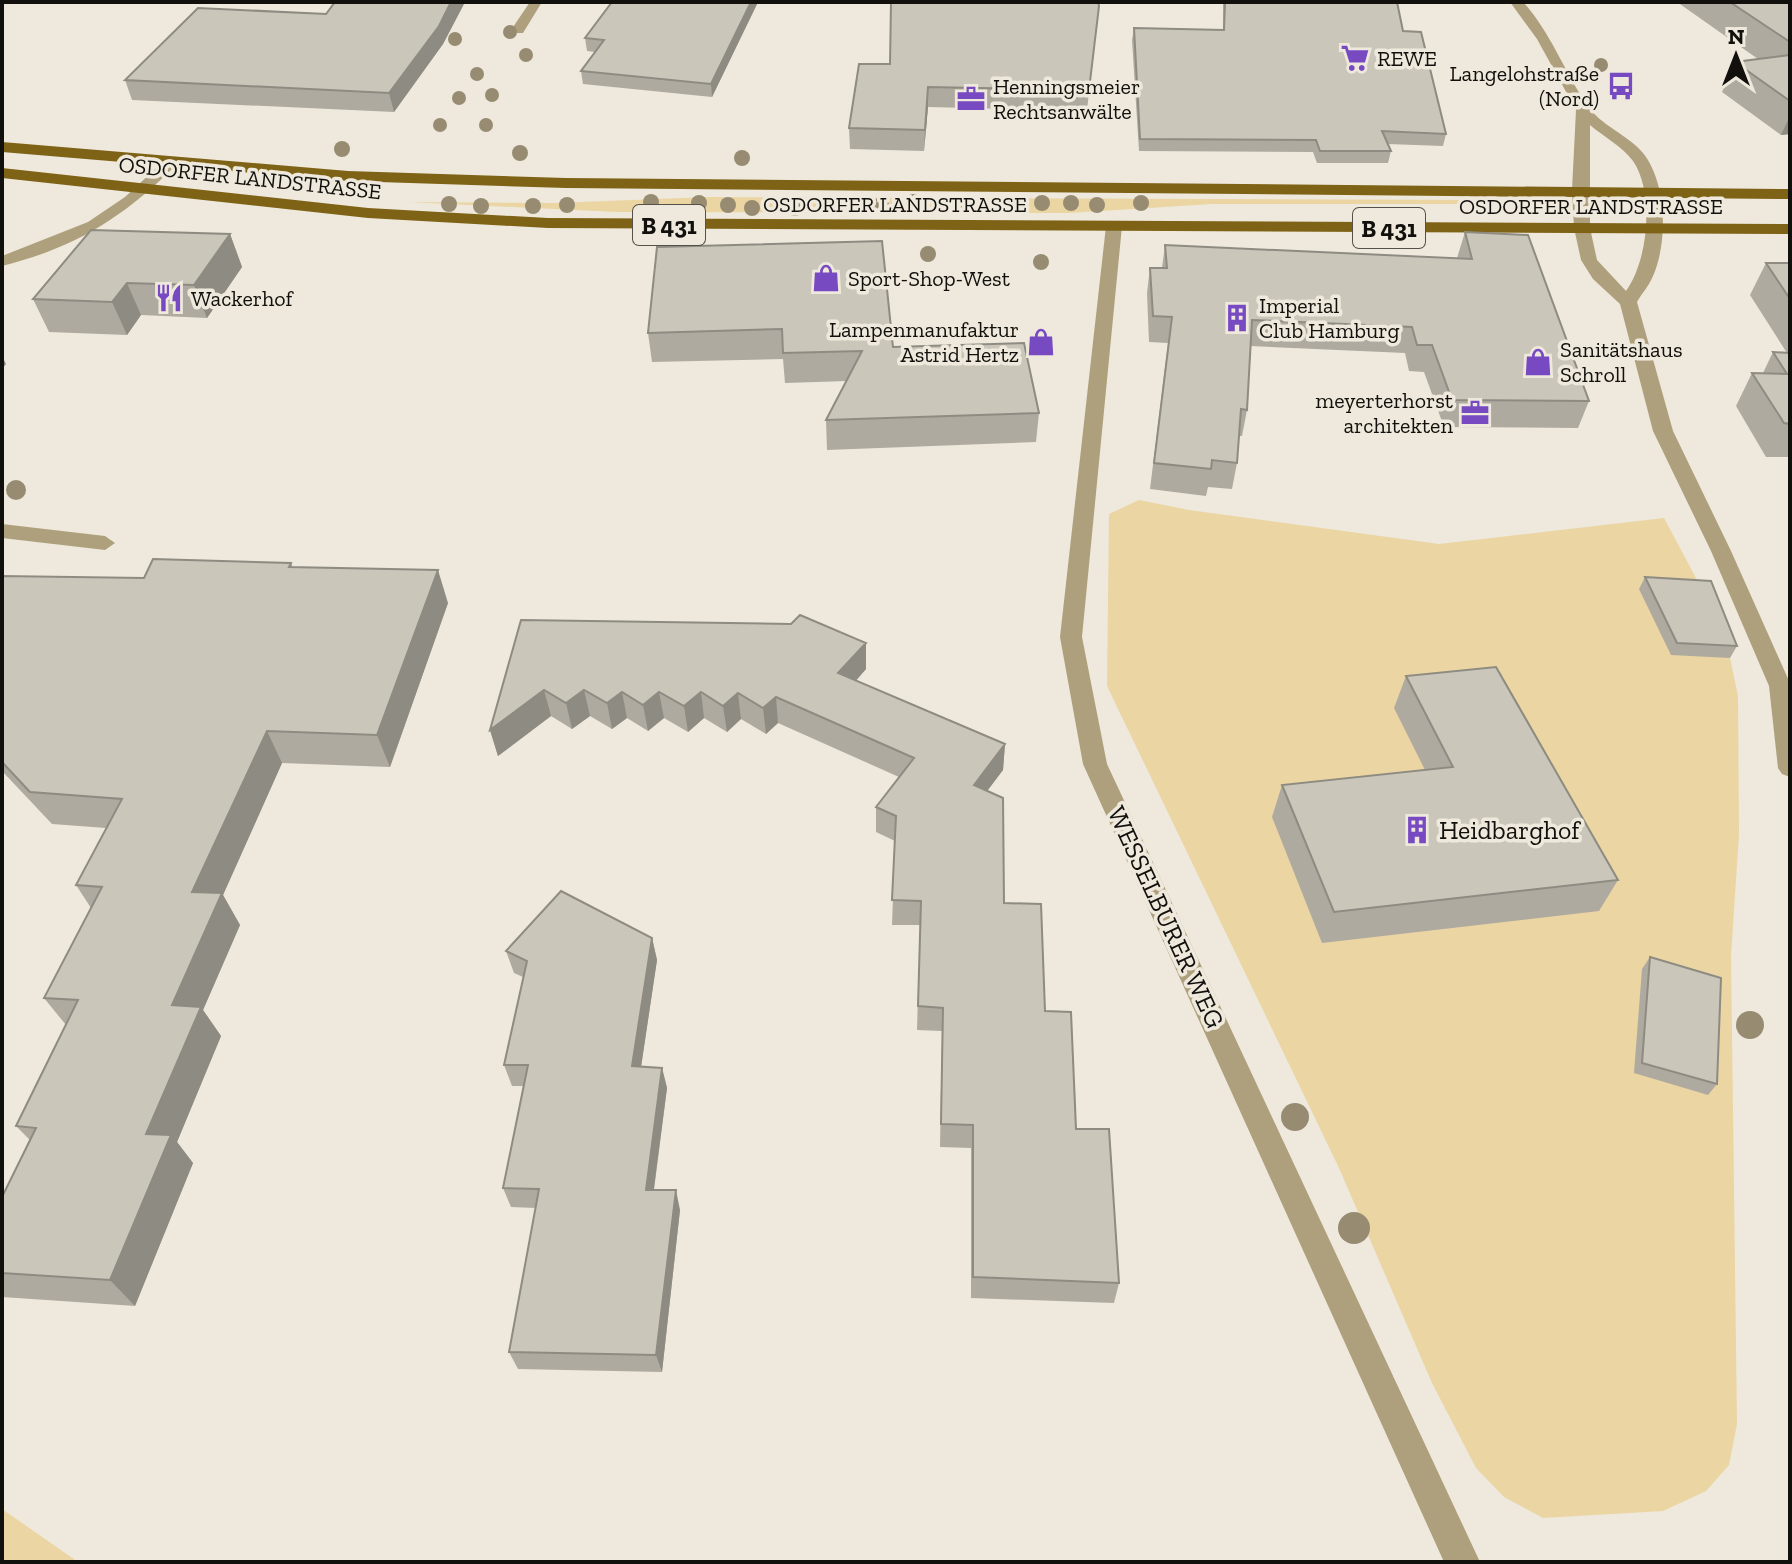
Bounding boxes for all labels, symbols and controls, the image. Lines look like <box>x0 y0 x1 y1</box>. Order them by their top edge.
north arrow <box>1696 16 1776 96</box>
text: N <box>1728 23 1745 50</box>
supermarket icon: REWE <box>1340 43 1370 73</box>
place label: REWE <box>1377 45 1437 72</box>
place label: Langelohstraße (Nord) <box>1450 60 1599 112</box>
bus stop icon: Langelohstraße (Nord) <box>1606 71 1636 101</box>
place label: Henningsmeier Rechtsanwälte <box>993 73 1140 125</box>
office icon: Henningsmeier Rechtsanwälte <box>956 84 986 114</box>
street label: OSDORFER LANDSTRASSE <box>117 151 383 205</box>
street label: OSDORFER LANDSTRASSE <box>763 191 1027 218</box>
street label: OSDORFER LANDSTRASSE <box>1459 193 1723 220</box>
road number: B 431 <box>633 205 705 245</box>
road number: B 431 <box>1353 208 1425 248</box>
shop icon: Sport-Shop-West <box>811 263 841 293</box>
place label: Sport-Shop-West <box>848 265 1011 292</box>
restaurant icon: Wackerhof <box>154 283 184 313</box>
place label: Wackerhof <box>191 285 294 312</box>
place label: Imperial Club Hamburg <box>1259 292 1400 344</box>
building icon: Imperial Club Hamburg <box>1222 303 1252 333</box>
place label: Lampenmanufaktur Astrid Hertz <box>829 316 1019 368</box>
shop icon: Lampenmanufaktur Astrid Hertz <box>1026 327 1056 357</box>
place label: Sanitätshaus Schroll <box>1560 336 1683 388</box>
shop icon: Sanitätshaus Schroll <box>1523 347 1553 377</box>
place label: meyerterhorst architekten <box>1315 387 1454 439</box>
office icon: meyerterhorst architekten <box>1460 398 1490 428</box>
street label: WESSELBURER WEG <box>1101 801 1231 1033</box>
place label: Heidbarghof <box>1439 814 1581 846</box>
building icon: Heidbarghof <box>1402 815 1432 845</box>

